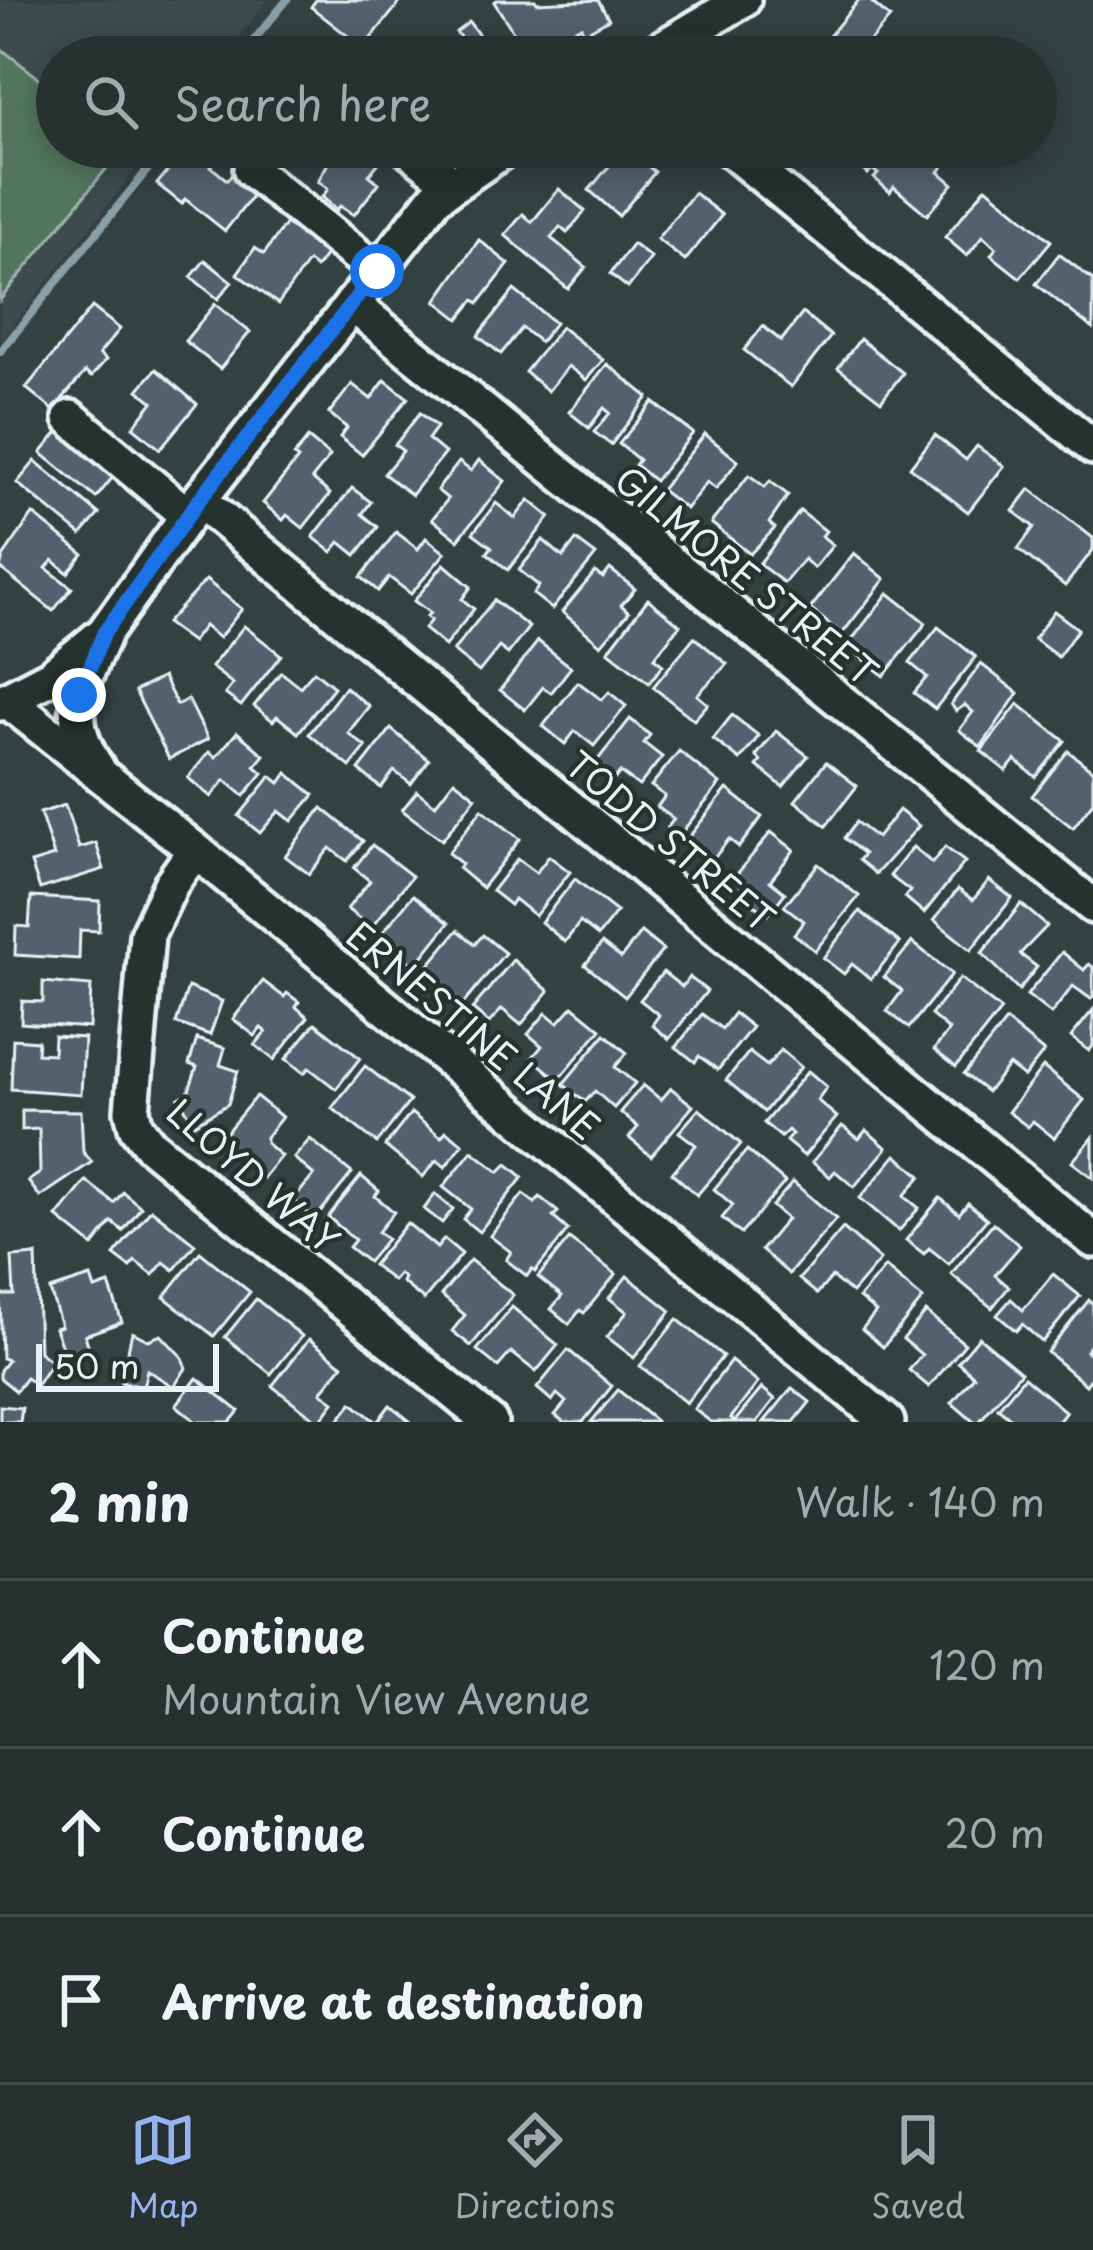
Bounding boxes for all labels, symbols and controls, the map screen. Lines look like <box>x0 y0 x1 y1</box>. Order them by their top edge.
search box <box>36 36 1057 168</box>
text: Search here <box>174 68 431 136</box>
icon: search <box>78 69 144 135</box>
route start <box>350 244 404 298</box>
street label: GILMORE STREET <box>604 452 890 698</box>
route end <box>52 668 106 722</box>
street label: TODD STREET <box>555 736 787 944</box>
street label: ERNESTINE LANE <box>336 908 612 1152</box>
street label: LLOYD WAY <box>156 1085 352 1265</box>
scale bar <box>36 1338 219 1391</box>
text: 50 m <box>54 1340 140 1390</box>
text: 2 min <box>48 1462 190 1539</box>
text: Walk · 140 m <box>796 1471 1045 1530</box>
text: Continue <box>162 1600 365 1668</box>
icon: ahead <box>48 1631 114 1697</box>
text: 120 m <box>929 1634 1045 1693</box>
text: Mountain View Avenue <box>162 1668 590 1727</box>
text: Continue <box>162 1798 365 1866</box>
icon: ahead <box>48 1799 114 1865</box>
text: 20 m <box>944 1802 1045 1861</box>
text: Arrive at destination <box>162 1966 645 2034</box>
icon: arrive <box>48 1967 114 2033</box>
tab: Map <box>128 2107 199 2229</box>
tab: Directions <box>455 2107 615 2229</box>
tab: Saved <box>871 2107 965 2229</box>

